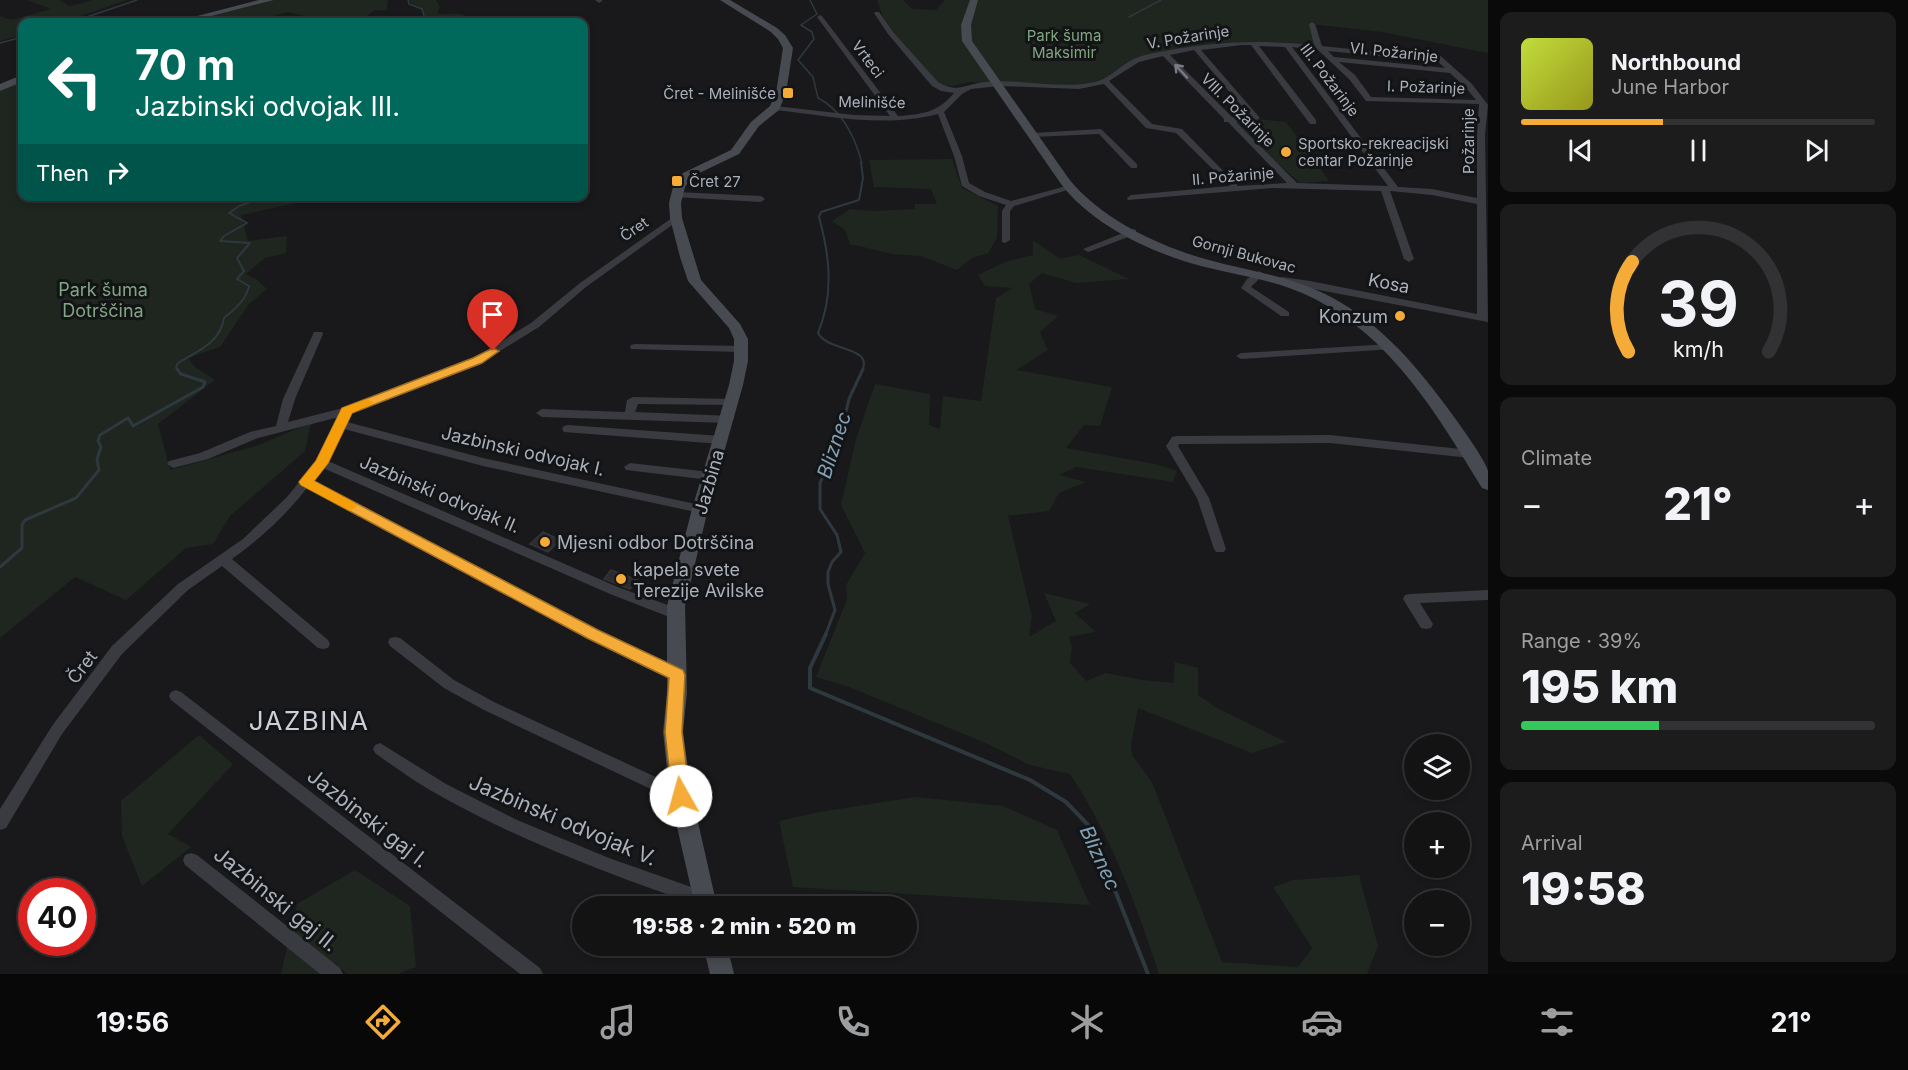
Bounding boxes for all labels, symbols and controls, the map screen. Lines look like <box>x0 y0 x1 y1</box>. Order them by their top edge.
street label: V. Požarinje <box>1145 21 1231 53</box>
park label: Park šuma Maksimir <box>1027 26 1101 62</box>
street label: Vrteci <box>848 37 888 81</box>
street label: VI. Požarinje <box>1349 38 1439 66</box>
text: 70 m <box>135 39 235 90</box>
street label: III. Požarinje <box>1296 40 1364 120</box>
icon: left <box>36 42 114 120</box>
text: Northbound <box>1611 49 1741 75</box>
one-way arrow <box>1174 64 1188 79</box>
street label: VIII. Požarinje <box>1197 69 1279 151</box>
text: June Harbor <box>1611 75 1729 99</box>
street label: I. Požarinje <box>1387 76 1465 98</box>
place label: Čret - Melinišće <box>663 84 776 103</box>
marker: Čret - Melinišće <box>781 86 795 100</box>
text: Jazbinski odvojak III. <box>135 90 400 123</box>
street label: Melinišće <box>838 92 906 112</box>
street label: Požarinje <box>1459 108 1478 174</box>
place label: Sportsko-rekreacijski centar Požarinje <box>1298 134 1449 170</box>
icon: previous <box>1564 134 1597 167</box>
icon: pause <box>1682 134 1715 167</box>
icon: next <box>1800 134 1833 167</box>
marker: Sportsko-rekreacijski centar Požarinje <box>1279 145 1293 159</box>
icon: right <box>101 156 134 189</box>
text: Then <box>36 160 89 186</box>
street label: II. Požarinje <box>1191 163 1275 189</box>
place label: Čret 27 <box>689 172 741 191</box>
marker: Čret 27 <box>670 174 684 188</box>
street label: Čret <box>616 213 652 245</box>
street label: Gornji Bukovac <box>1190 231 1298 277</box>
text: 39 <box>1658 266 1738 341</box>
street label: Kosa <box>1366 269 1412 297</box>
park label: Park šuma Dotrščina <box>58 279 148 321</box>
pin <box>467 289 518 351</box>
icon: arrive <box>476 298 509 331</box>
place label: Konzum <box>1319 306 1388 327</box>
marker: Konzum <box>1393 309 1407 323</box>
text: km/h <box>1673 336 1723 362</box>
water label: Bliznec <box>812 409 856 481</box>
street label: Jazbinski odvojak I. <box>439 422 607 480</box>
text: Climate <box>1521 446 1592 470</box>
street label: Jazbina <box>690 447 728 517</box>
street label: Jazbinski odvojak II. <box>357 451 523 537</box>
text: 21° <box>1663 476 1733 531</box>
text: − <box>1521 484 1543 524</box>
text: + <box>1853 484 1875 524</box>
place label: Mjesni odbor Dotrščina <box>557 532 754 553</box>
marker: Mjesni odbor Dotrščina <box>538 535 552 549</box>
place label: kapela svete Terezije Avilske <box>633 559 764 601</box>
marker: kapela svete Terezije Avilske <box>614 572 628 586</box>
text: Range · 39% <box>1521 629 1642 653</box>
street label: Čret <box>62 646 101 688</box>
text: 195 km <box>1521 659 1678 714</box>
district label: JAZBINA <box>249 705 369 736</box>
map controls <box>1404 734 1470 956</box>
button: layers <box>1404 734 1470 800</box>
street label: Jazbinski gaj I. <box>303 763 433 873</box>
position arrow <box>649 764 713 828</box>
street label: Jazbinski odvojak V. <box>465 769 661 871</box>
button: + <box>1404 812 1470 878</box>
water label: Bliznec <box>1075 822 1125 894</box>
text: Arrival <box>1521 831 1583 855</box>
street label: Jazbinski gaj II. <box>209 841 343 957</box>
text: 19:58 <box>1521 861 1646 916</box>
speed limit sign: 40 <box>18 878 96 956</box>
button: − <box>1404 890 1470 956</box>
text: 19:58 · 2 min · 520 m <box>633 913 857 939</box>
icon: directions <box>362 1001 404 1043</box>
icon: music <box>597 1001 639 1043</box>
icon: phone <box>832 1001 874 1043</box>
icon: climate <box>1066 1001 1108 1043</box>
icon: car <box>1301 1001 1343 1043</box>
icon: filters <box>1536 1001 1578 1043</box>
text: 19:56 <box>96 1006 169 1039</box>
text: 21° <box>1770 1006 1812 1039</box>

